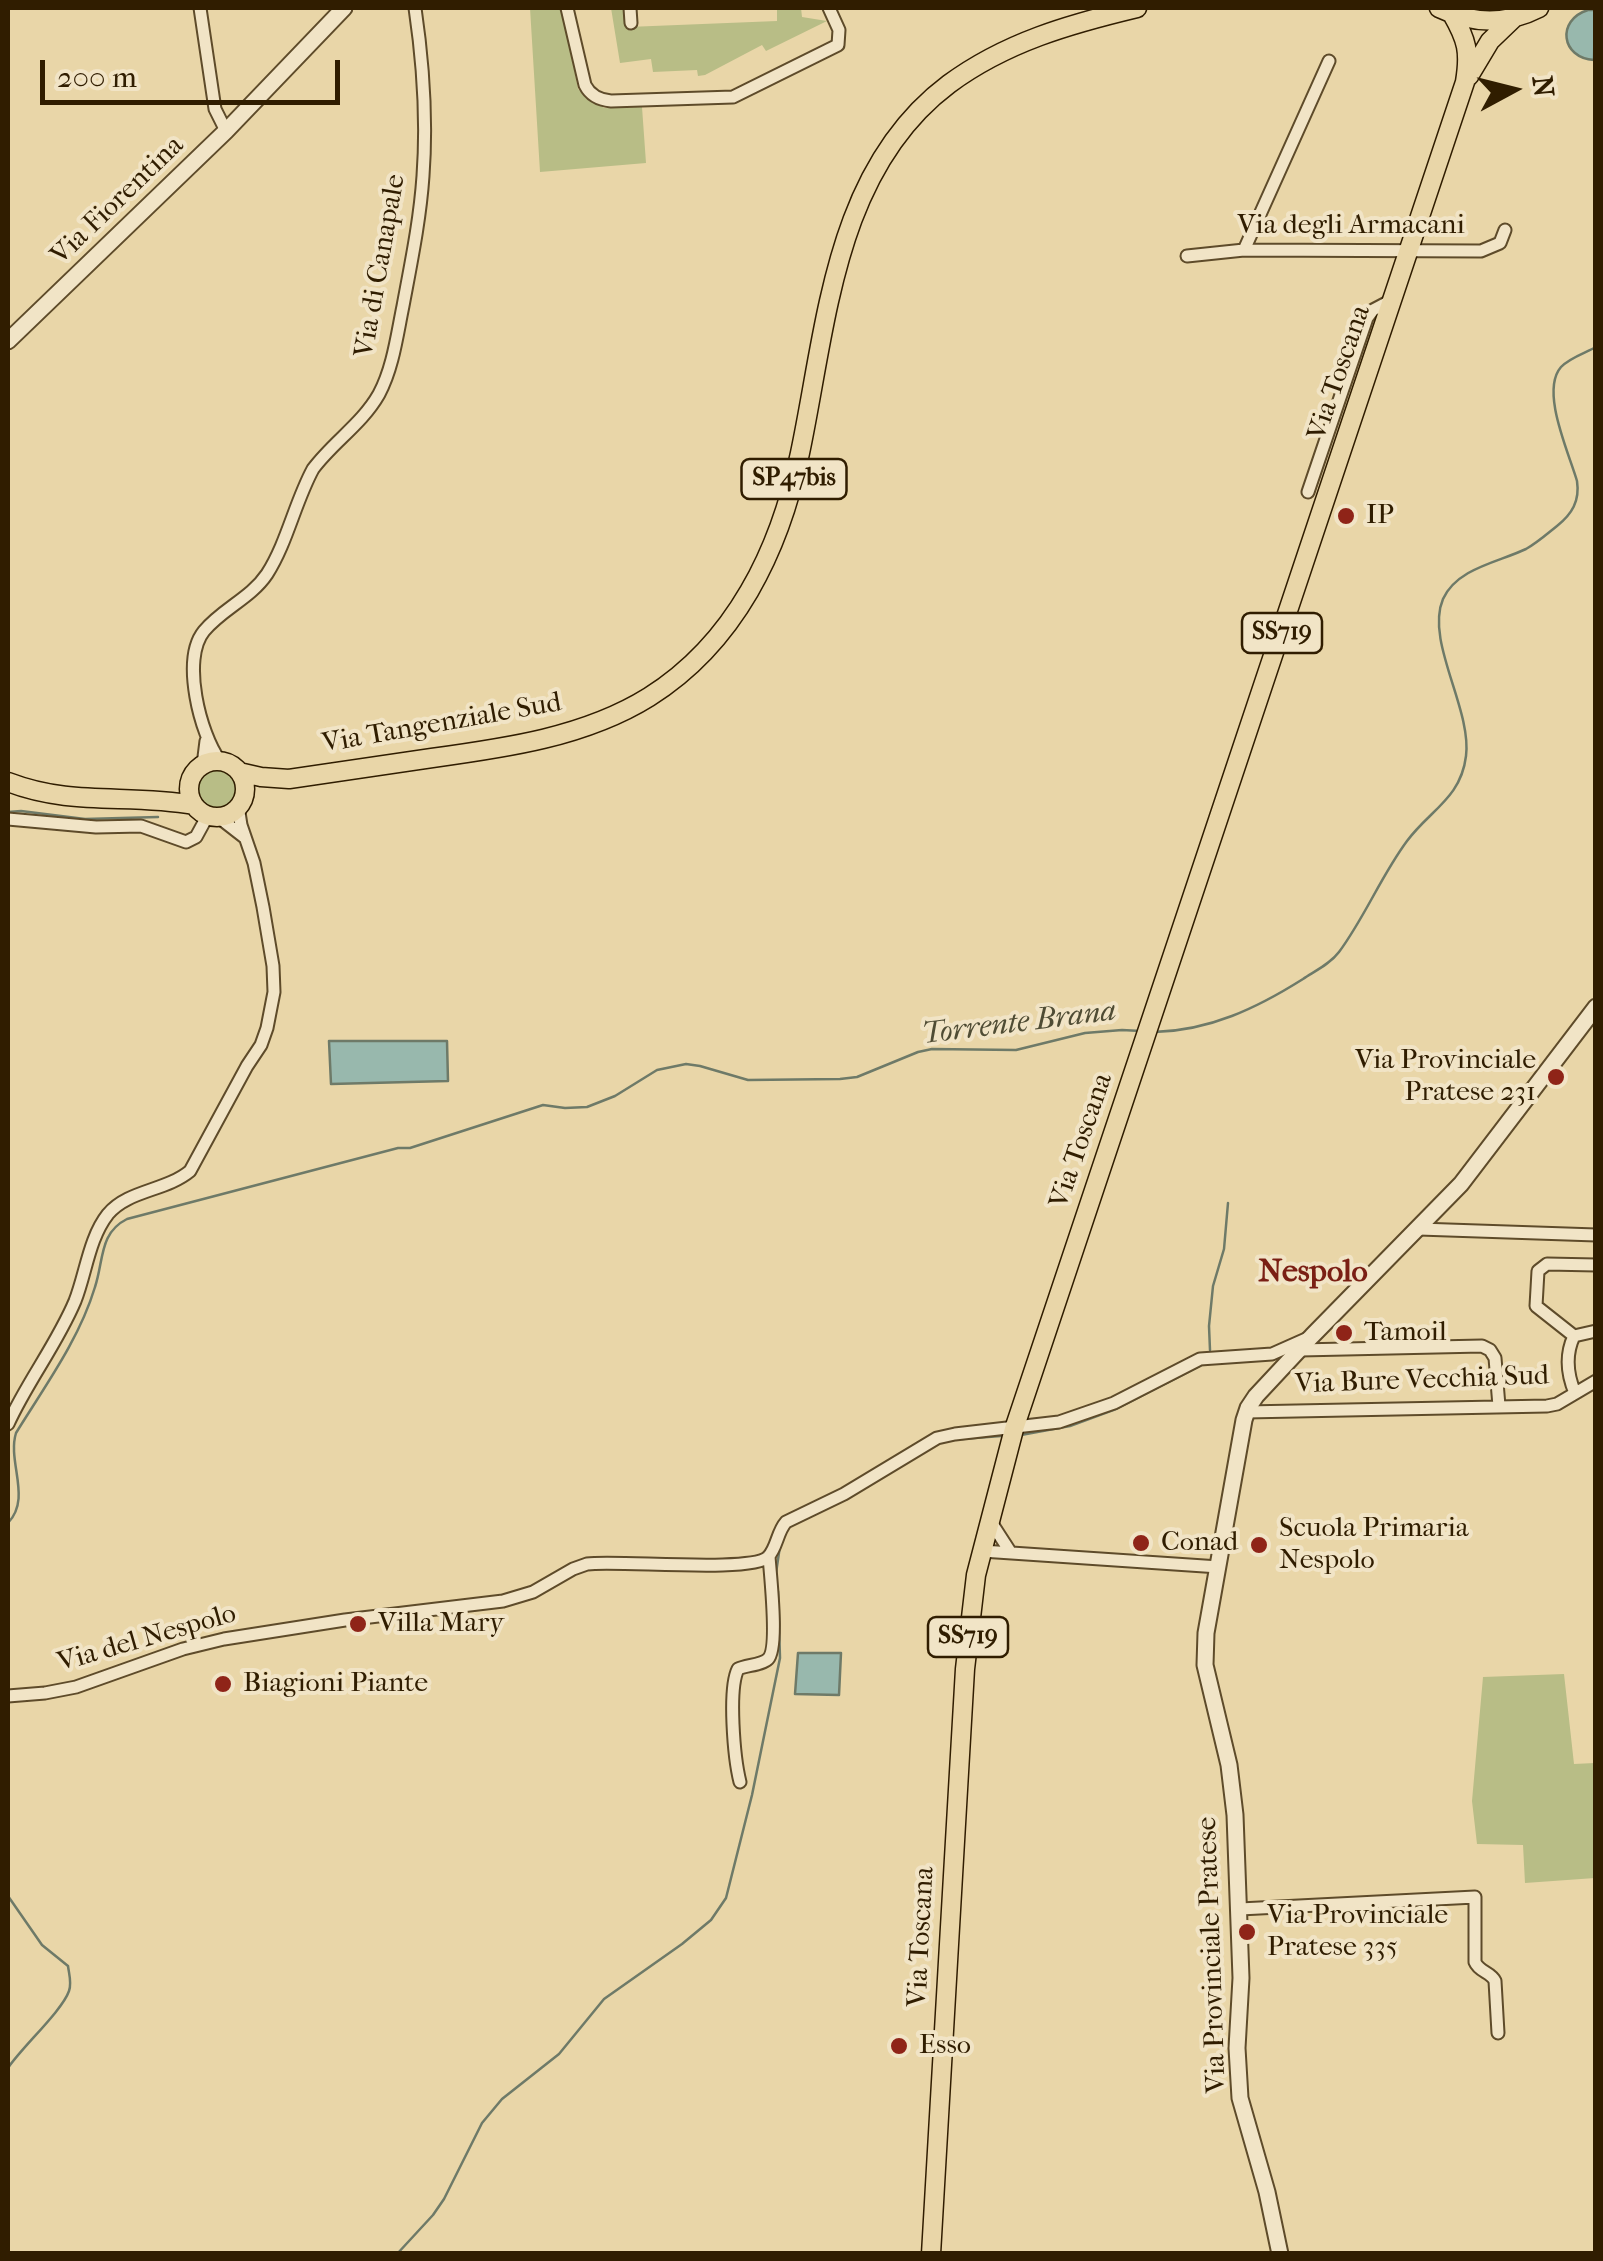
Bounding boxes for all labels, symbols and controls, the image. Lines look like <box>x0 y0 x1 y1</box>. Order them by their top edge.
scale bar <box>45 40 345 102</box>
north arrow <box>1463 40 1563 140</box>
text: 200 m <box>57 60 137 95</box>
text: N <box>1526 74 1561 99</box>
street label: Via Fiorentina <box>45 129 191 273</box>
street label: Via di Canapale <box>348 172 414 360</box>
street label: Via degli Armacani <box>1237 209 1465 243</box>
street label: Via Toscana <box>1301 301 1379 445</box>
road number: SP47bis <box>742 459 846 499</box>
place label: IP <box>1366 499 1394 533</box>
marker: IP <box>1335 505 1357 527</box>
road number: SS719 <box>1242 613 1322 653</box>
street label: Via Tangenziale Sud <box>320 686 564 762</box>
water label: Torrente Brana <box>920 994 1118 1054</box>
place label: Via Provinciale Pratese 231 <box>1355 1044 1536 1110</box>
marker: Via Provinciale Pratese 231 <box>1545 1066 1567 1088</box>
street label: Via Toscana <box>1043 1069 1121 1213</box>
district label: Nespolo <box>1258 1254 1368 1292</box>
place label: Tamoil <box>1364 1316 1447 1350</box>
marker: Tamoil <box>1333 1322 1355 1344</box>
street label: Via Bure Vecchia Sud <box>1294 1360 1550 1402</box>
place label: Scuola Primaria Nespolo <box>1279 1512 1469 1578</box>
place label: Conad <box>1161 1526 1238 1560</box>
marker: Conad <box>1130 1532 1152 1554</box>
marker: Scuola Primaria Nespolo <box>1248 1534 1270 1556</box>
street label: Via del Nespolo <box>54 1598 240 1680</box>
place label: Villa Mary <box>378 1607 504 1641</box>
marker: Villa Mary <box>347 1613 369 1635</box>
road number: SS719 <box>928 1617 1008 1657</box>
place label: Biagioni Piante <box>243 1667 428 1701</box>
marker: Biagioni Piante <box>212 1673 234 1695</box>
street label: Via Provinciale Pratese <box>1191 1816 1235 2094</box>
street label: Via Toscana <box>902 1866 942 2008</box>
place label: Via Provinciale Pratese 335 <box>1267 1899 1448 1965</box>
marker: Via Provinciale Pratese 335 <box>1236 1921 1258 1943</box>
place label: Esso <box>919 2029 971 2063</box>
marker: Esso <box>888 2035 910 2057</box>

